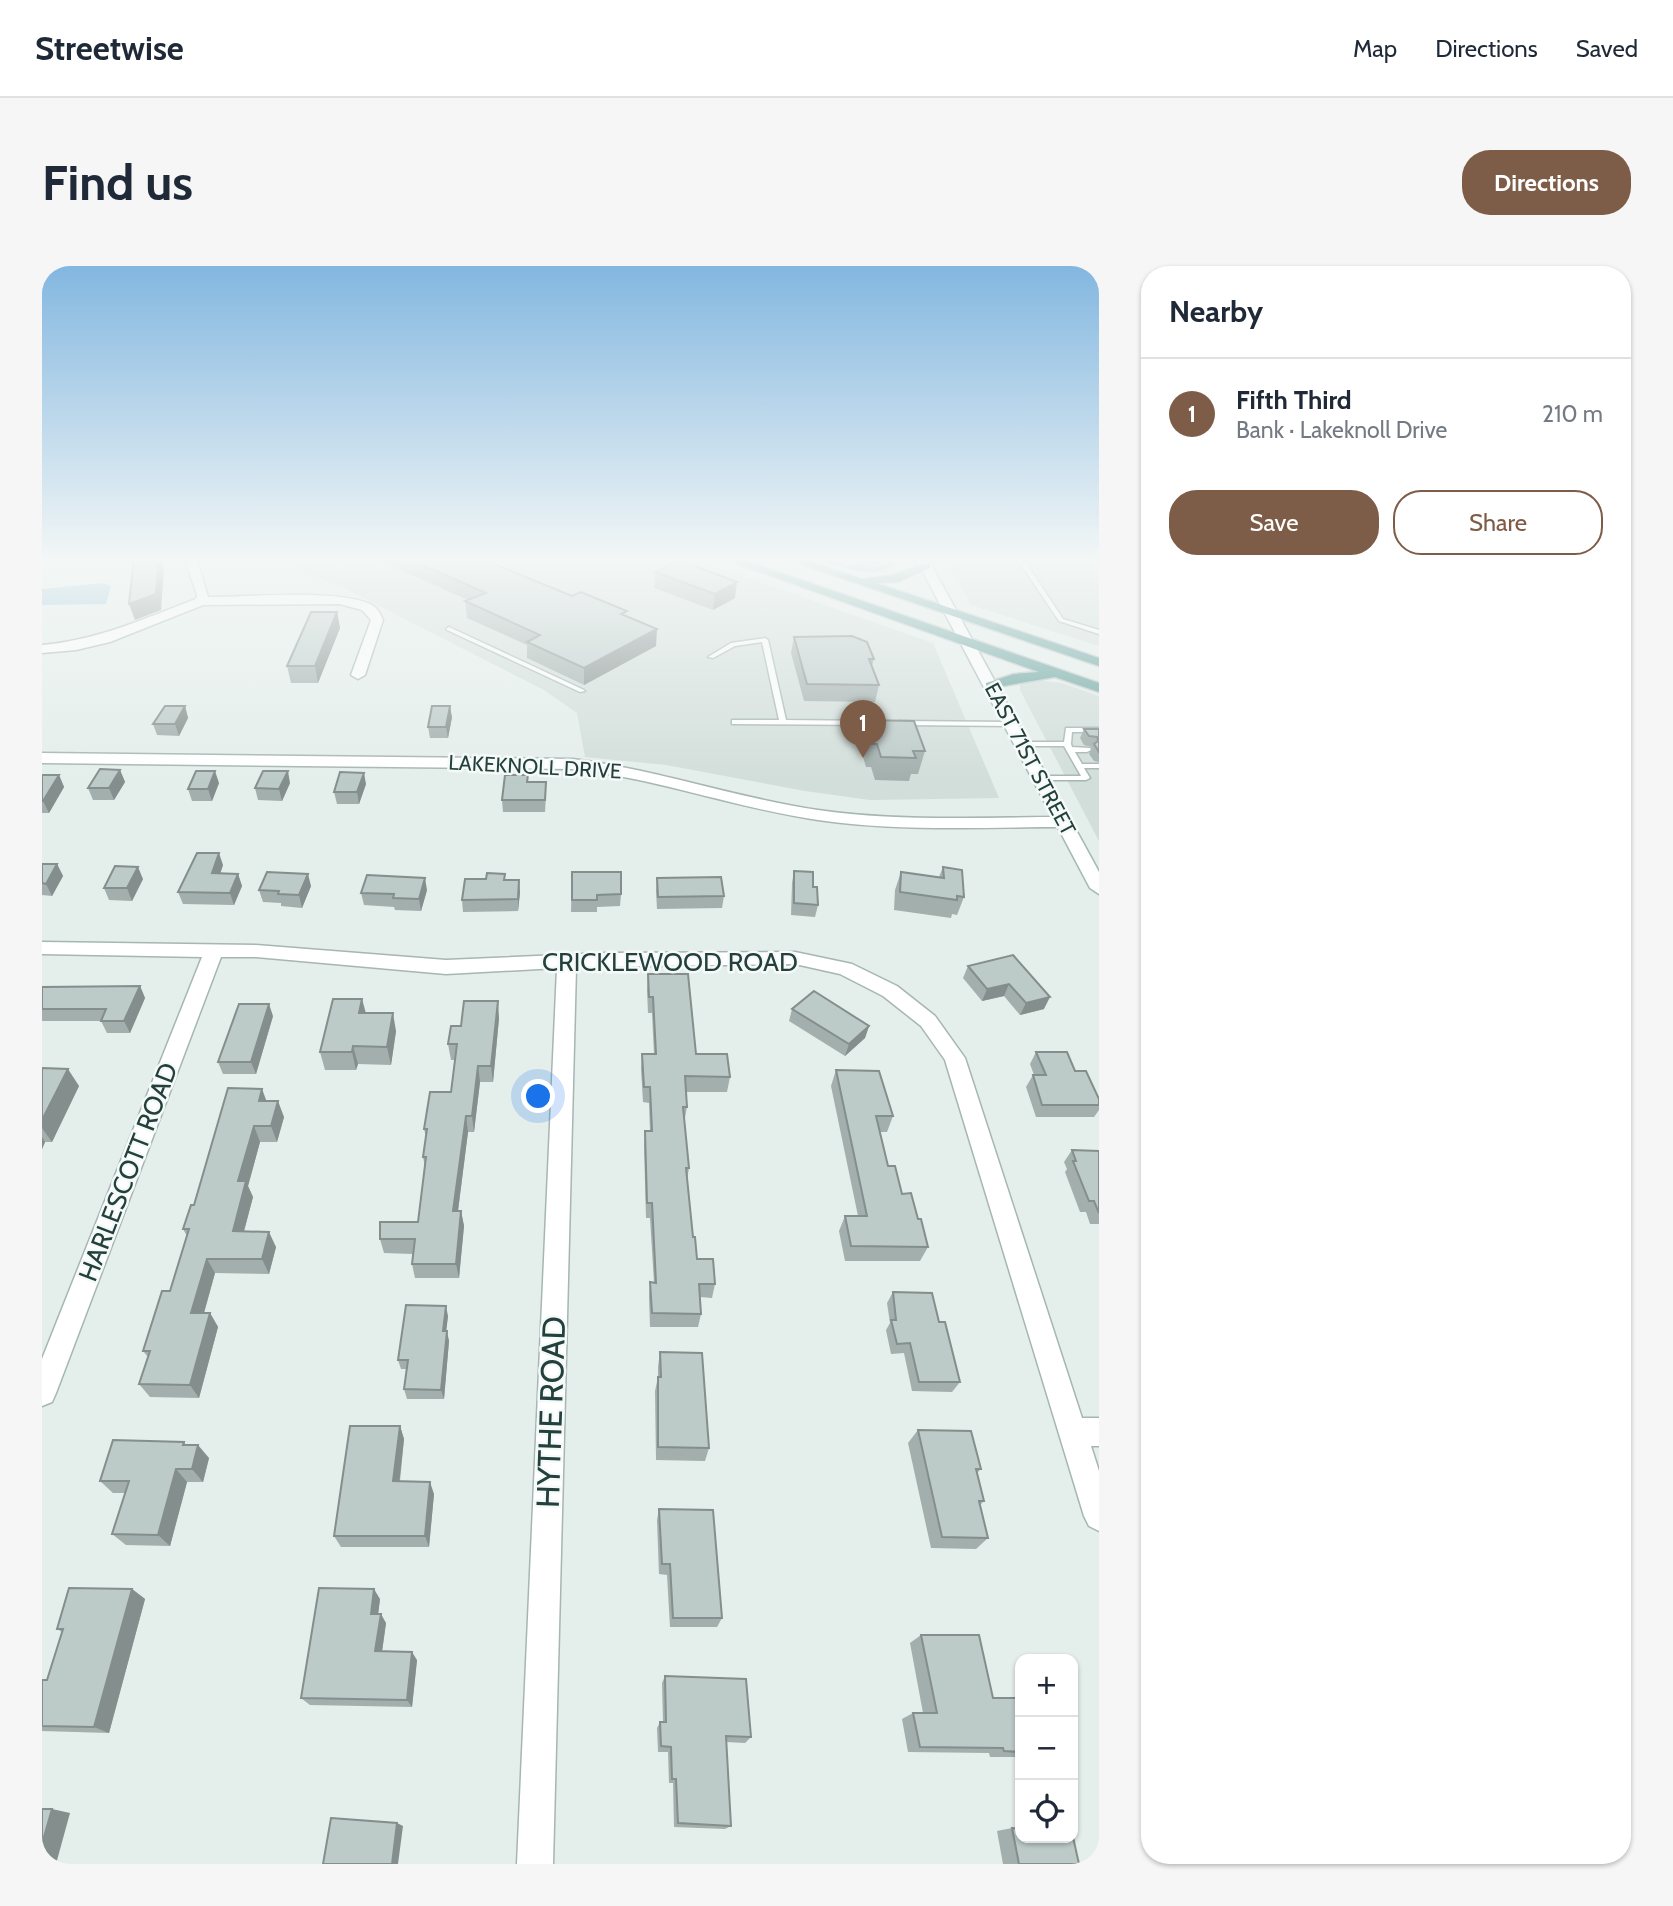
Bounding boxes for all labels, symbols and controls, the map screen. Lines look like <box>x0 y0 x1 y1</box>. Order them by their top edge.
text: Streetwise <box>35 28 184 68</box>
text: Map <box>1353 34 1397 63</box>
text: Directions <box>1435 34 1538 63</box>
text: Saved <box>1576 34 1638 63</box>
button: Directions <box>1462 150 1631 215</box>
text: Find us <box>42 153 193 212</box>
text: Nearby <box>1169 293 1263 330</box>
text: Fifth Third <box>1236 384 1352 416</box>
text: 1 <box>1188 400 1196 428</box>
text: 210 m <box>1542 400 1603 428</box>
text: Bank · Lakeknoll Drive <box>1236 416 1447 444</box>
button: Save <box>1169 490 1379 555</box>
button: Share <box>1393 490 1603 555</box>
street label: EAST 71ST STREET <box>980 678 1081 839</box>
pin: 1 <box>840 700 886 758</box>
street label: LAKEKNOLL DRIVE <box>448 749 622 784</box>
street label: CRICKLEWOOD ROAD <box>542 946 798 978</box>
street label: HARLESCOTT ROAD <box>72 1058 184 1286</box>
your location <box>521 1079 555 1113</box>
street label: HYTHE ROAD <box>528 1315 573 1509</box>
map controls <box>1015 1654 1078 1843</box>
button: + <box>1015 1654 1078 1717</box>
button: − <box>1015 1717 1078 1780</box>
button: locate <box>1015 1780 1078 1843</box>

